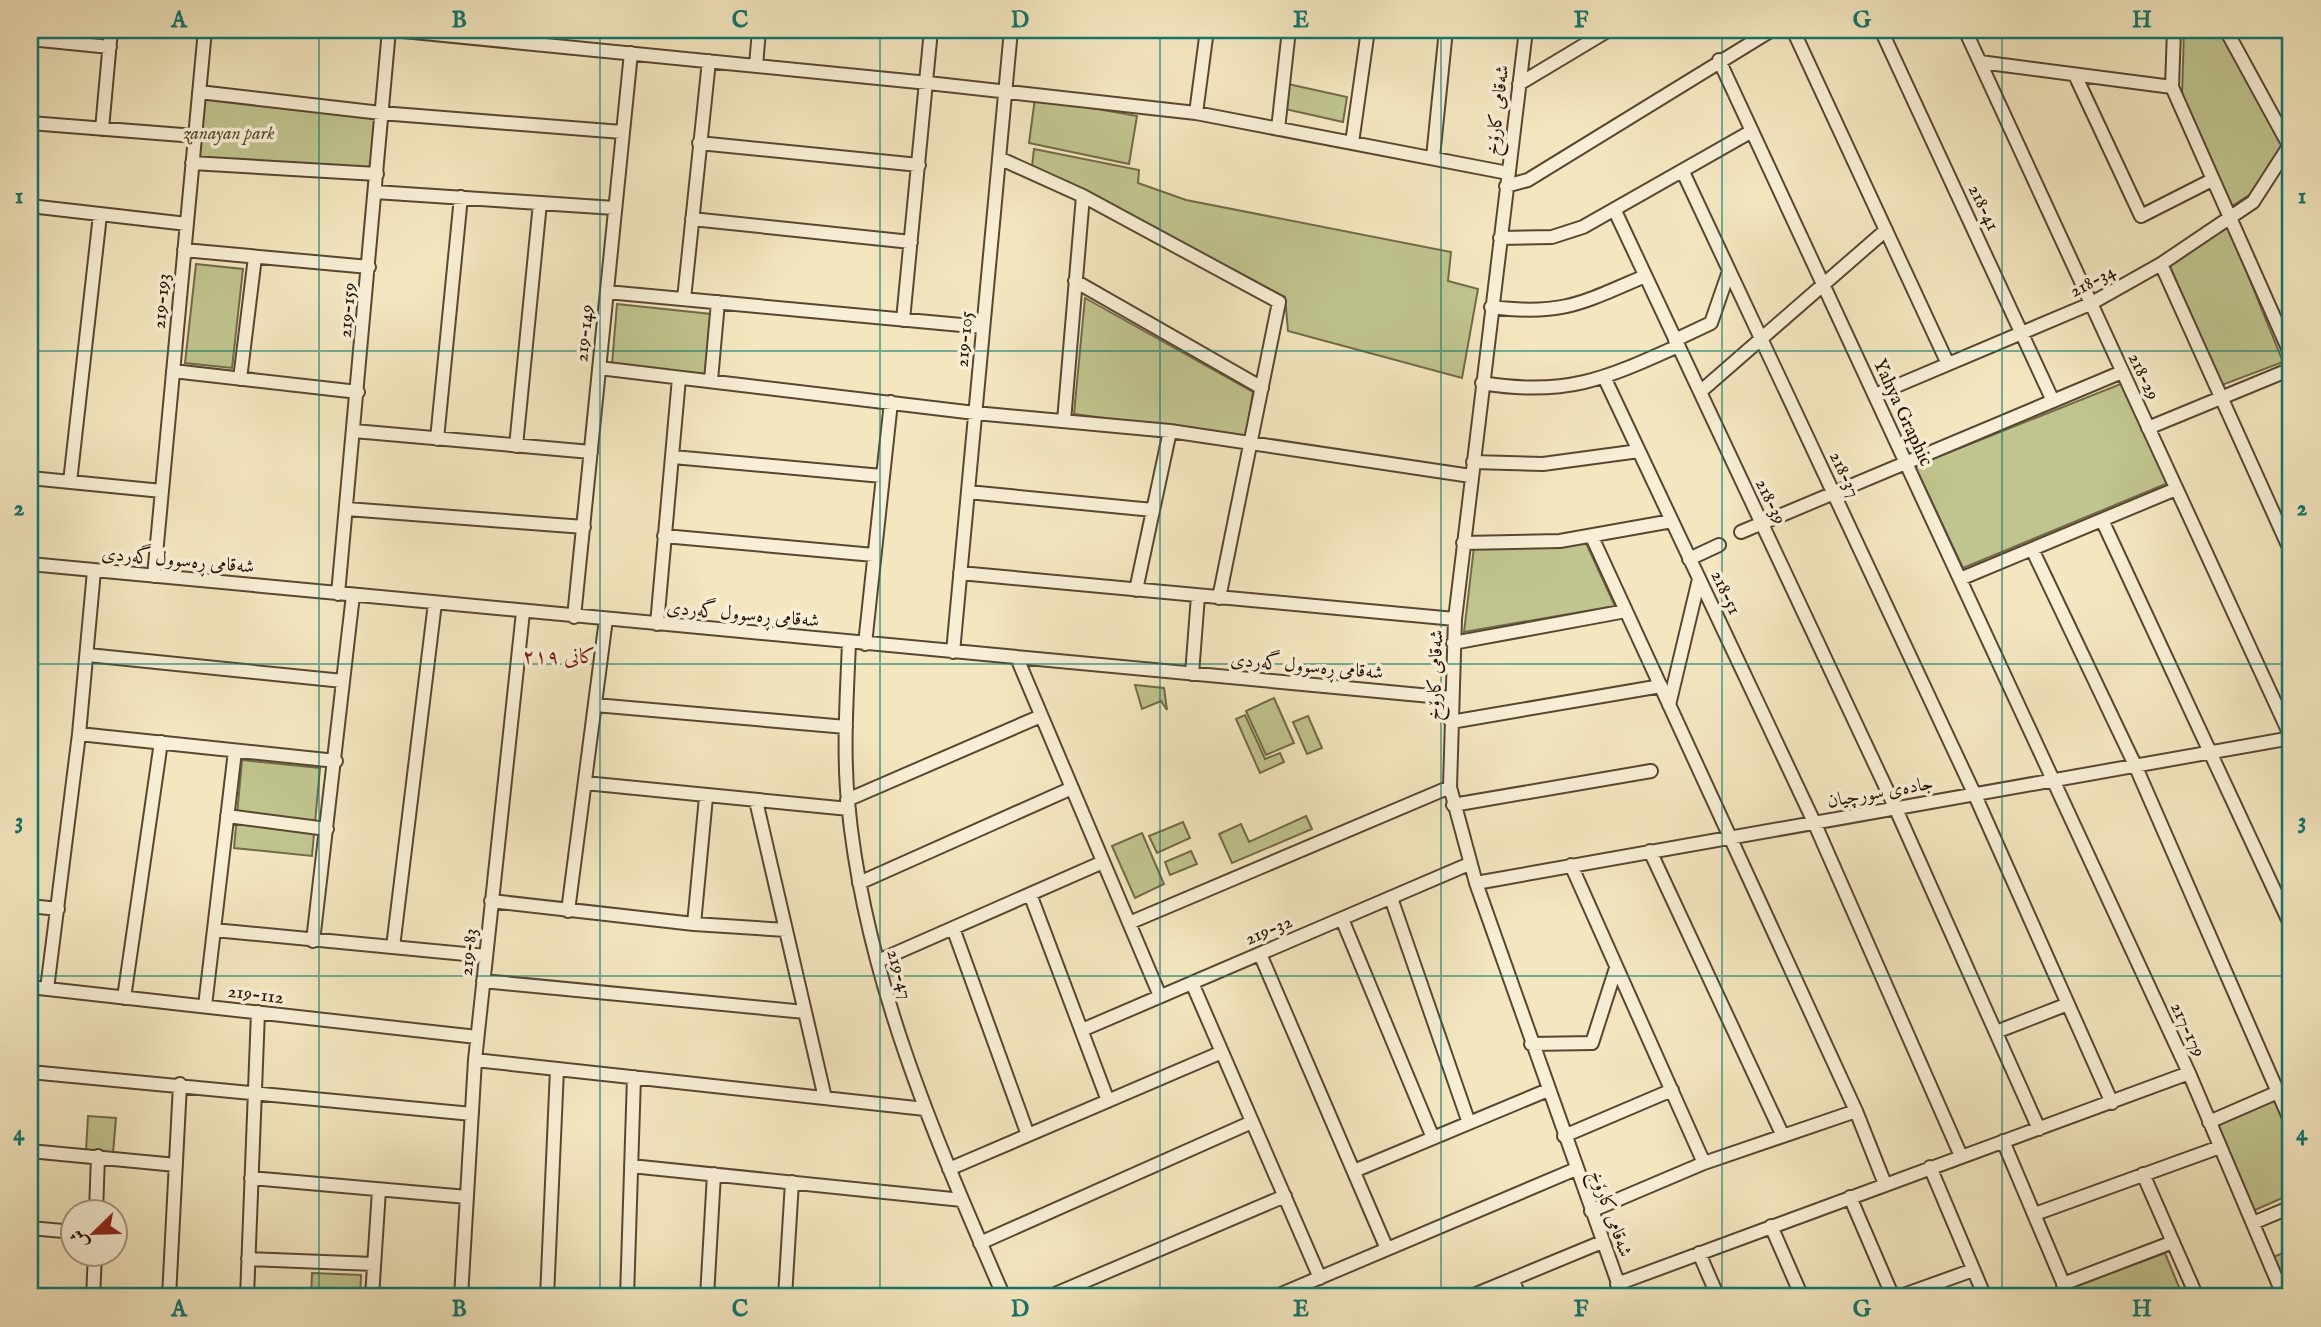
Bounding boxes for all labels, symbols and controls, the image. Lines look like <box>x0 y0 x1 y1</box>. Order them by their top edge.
text: A <box>170 6 188 35</box>
text: B <box>451 6 467 35</box>
text: C <box>732 6 749 35</box>
text: D <box>1011 6 1029 35</box>
text: E <box>1293 6 1309 35</box>
text: F <box>1574 6 1589 35</box>
text: G <box>1853 6 1872 35</box>
text: H <box>2132 6 2152 35</box>
street label: شەقامی کارۆخ <box>1481 64 1519 157</box>
park label: zanayan park <box>183 122 275 146</box>
street label: 218-41 <box>1962 181 2004 235</box>
text: 1 <box>15 182 23 211</box>
text: 1 <box>2298 182 2306 211</box>
street label: 218-34 <box>2066 259 2121 304</box>
street label: 219-193 <box>148 272 176 330</box>
street label: 219-159 <box>334 282 362 339</box>
street label: 219-149 <box>570 303 600 363</box>
street label: 219-105 <box>951 310 979 368</box>
street label: 218-29 <box>2122 349 2165 404</box>
street label: Yahya Graphic <box>1867 355 1938 470</box>
street label: 218-37 <box>1823 448 1865 502</box>
street label: 218-39 <box>1749 475 1791 529</box>
text: 2 <box>14 494 25 523</box>
text: 2 <box>2297 494 2308 523</box>
street label: شەقامی ڕەسوول گەردی <box>100 539 256 582</box>
street label: 218-51 <box>1705 567 1746 619</box>
street label: شەقامی ڕەسوول گەردی <box>665 593 821 636</box>
street label: شەقامی کارۆخ <box>1422 629 1454 721</box>
district label: کانی ٢١٩ <box>522 644 596 671</box>
street label: شەقامی ڕەسوول گەردی <box>1229 645 1385 688</box>
street label: جادەی سورچیان <box>1825 772 1935 814</box>
text: 3 <box>15 807 23 836</box>
text: 3 <box>2298 807 2306 836</box>
street label: 219-32 <box>1241 910 1296 951</box>
street label: 219-83 <box>455 927 483 977</box>
street label: 219-47 <box>881 947 918 1002</box>
street label: 219-112 <box>226 980 285 1010</box>
street label: 217-179 <box>2164 999 2210 1061</box>
text: 4 <box>13 1119 25 1148</box>
text: 4 <box>2296 1119 2308 1148</box>
street label: شەقامی کارۆخ <box>1580 1167 1637 1262</box>
north arrow <box>60 1198 130 1268</box>
text: ش <box>65 1225 95 1252</box>
text: A <box>170 1295 188 1324</box>
text: B <box>451 1295 467 1324</box>
text: C <box>732 1295 749 1324</box>
text: D <box>1011 1295 1029 1324</box>
text: E <box>1293 1295 1309 1324</box>
text: F <box>1574 1295 1589 1324</box>
text: G <box>1853 1295 1872 1324</box>
text: H <box>2132 1295 2152 1324</box>

